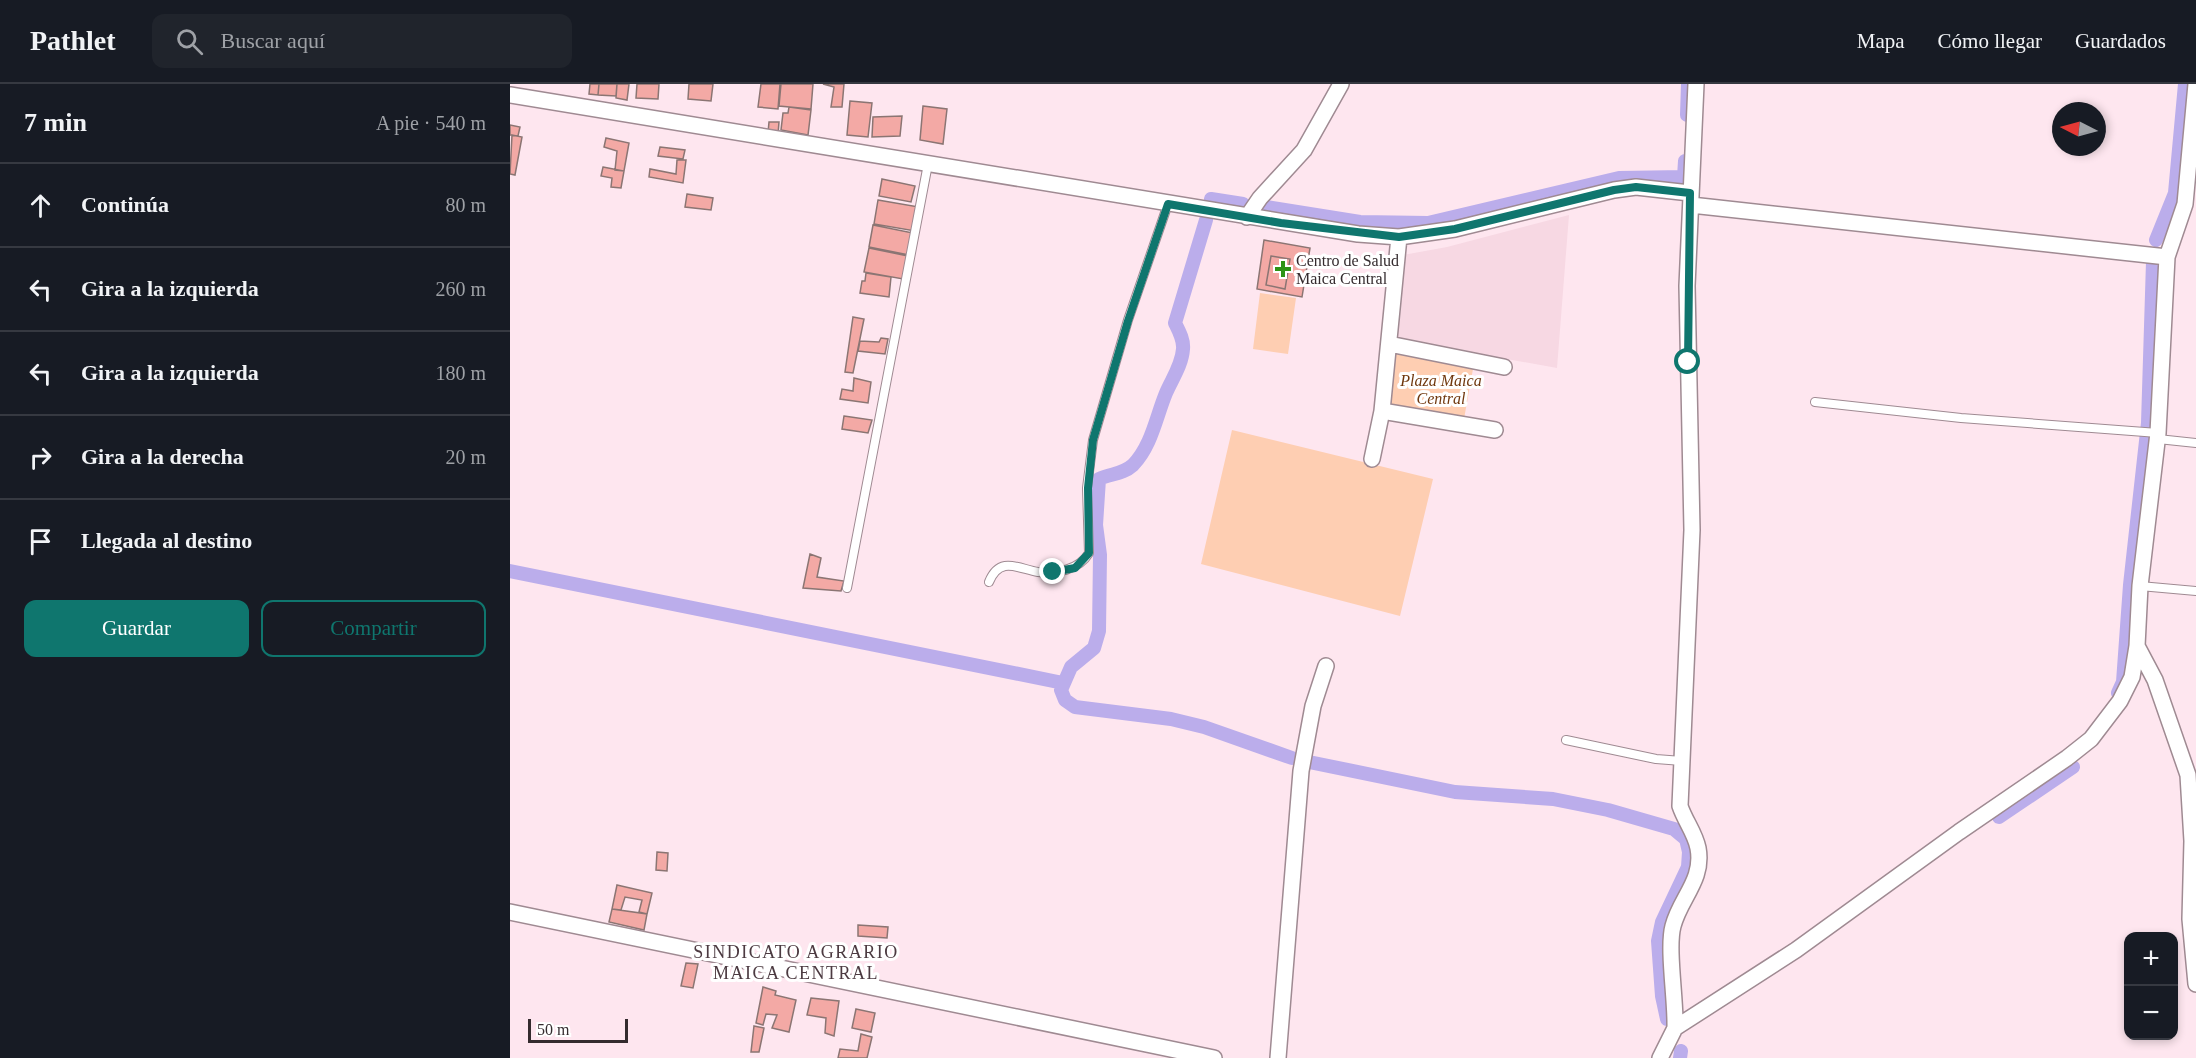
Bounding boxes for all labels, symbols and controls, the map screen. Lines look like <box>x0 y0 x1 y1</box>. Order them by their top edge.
search box <box>152 14 572 68</box>
text: Pathlet <box>30 25 116 56</box>
icon: search <box>173 25 206 58</box>
text: Buscar aquí <box>221 28 325 53</box>
text: Mapa <box>1857 29 1905 53</box>
text: Cómo llegar <box>1938 29 2042 53</box>
text: Guardados <box>2075 29 2166 53</box>
north arrow <box>2052 102 2106 156</box>
text: 7 min <box>24 108 87 137</box>
text: A pie · 540 m <box>376 112 486 134</box>
icon: ahead <box>24 189 57 222</box>
text: Continúa <box>81 192 169 217</box>
text: 80 m <box>445 194 486 216</box>
place label: Centro de Salud Maica Central <box>1296 252 1399 287</box>
marker: Centro de Salud Maica Central <box>1274 260 1292 278</box>
icon: left <box>24 273 57 306</box>
text: Gira a la izquierda <box>81 276 259 301</box>
text: 260 m <box>435 278 486 300</box>
route start <box>1674 348 1700 374</box>
icon: left <box>24 357 57 390</box>
text: Gira a la izquierda <box>81 360 259 385</box>
text: 180 m <box>435 362 486 384</box>
park label: Plaza Maica Central <box>1399 372 1482 407</box>
icon: right <box>24 441 57 474</box>
text: Gira a la derecha <box>81 444 244 469</box>
text: 20 m <box>445 446 486 468</box>
icon: arrive <box>24 525 57 558</box>
text: Llegada al destino <box>81 528 252 553</box>
route end <box>1039 558 1065 584</box>
button: Guardar <box>24 600 249 657</box>
button: Compartir <box>261 600 486 657</box>
map controls <box>2124 932 2178 1040</box>
button: + <box>2124 932 2178 986</box>
district label: SINDICATO AGRARIO MAICA CENTRAL <box>693 942 899 983</box>
button: − <box>2124 986 2178 1040</box>
scale bar <box>528 1016 628 1044</box>
text: 50 m <box>537 1021 569 1038</box>

